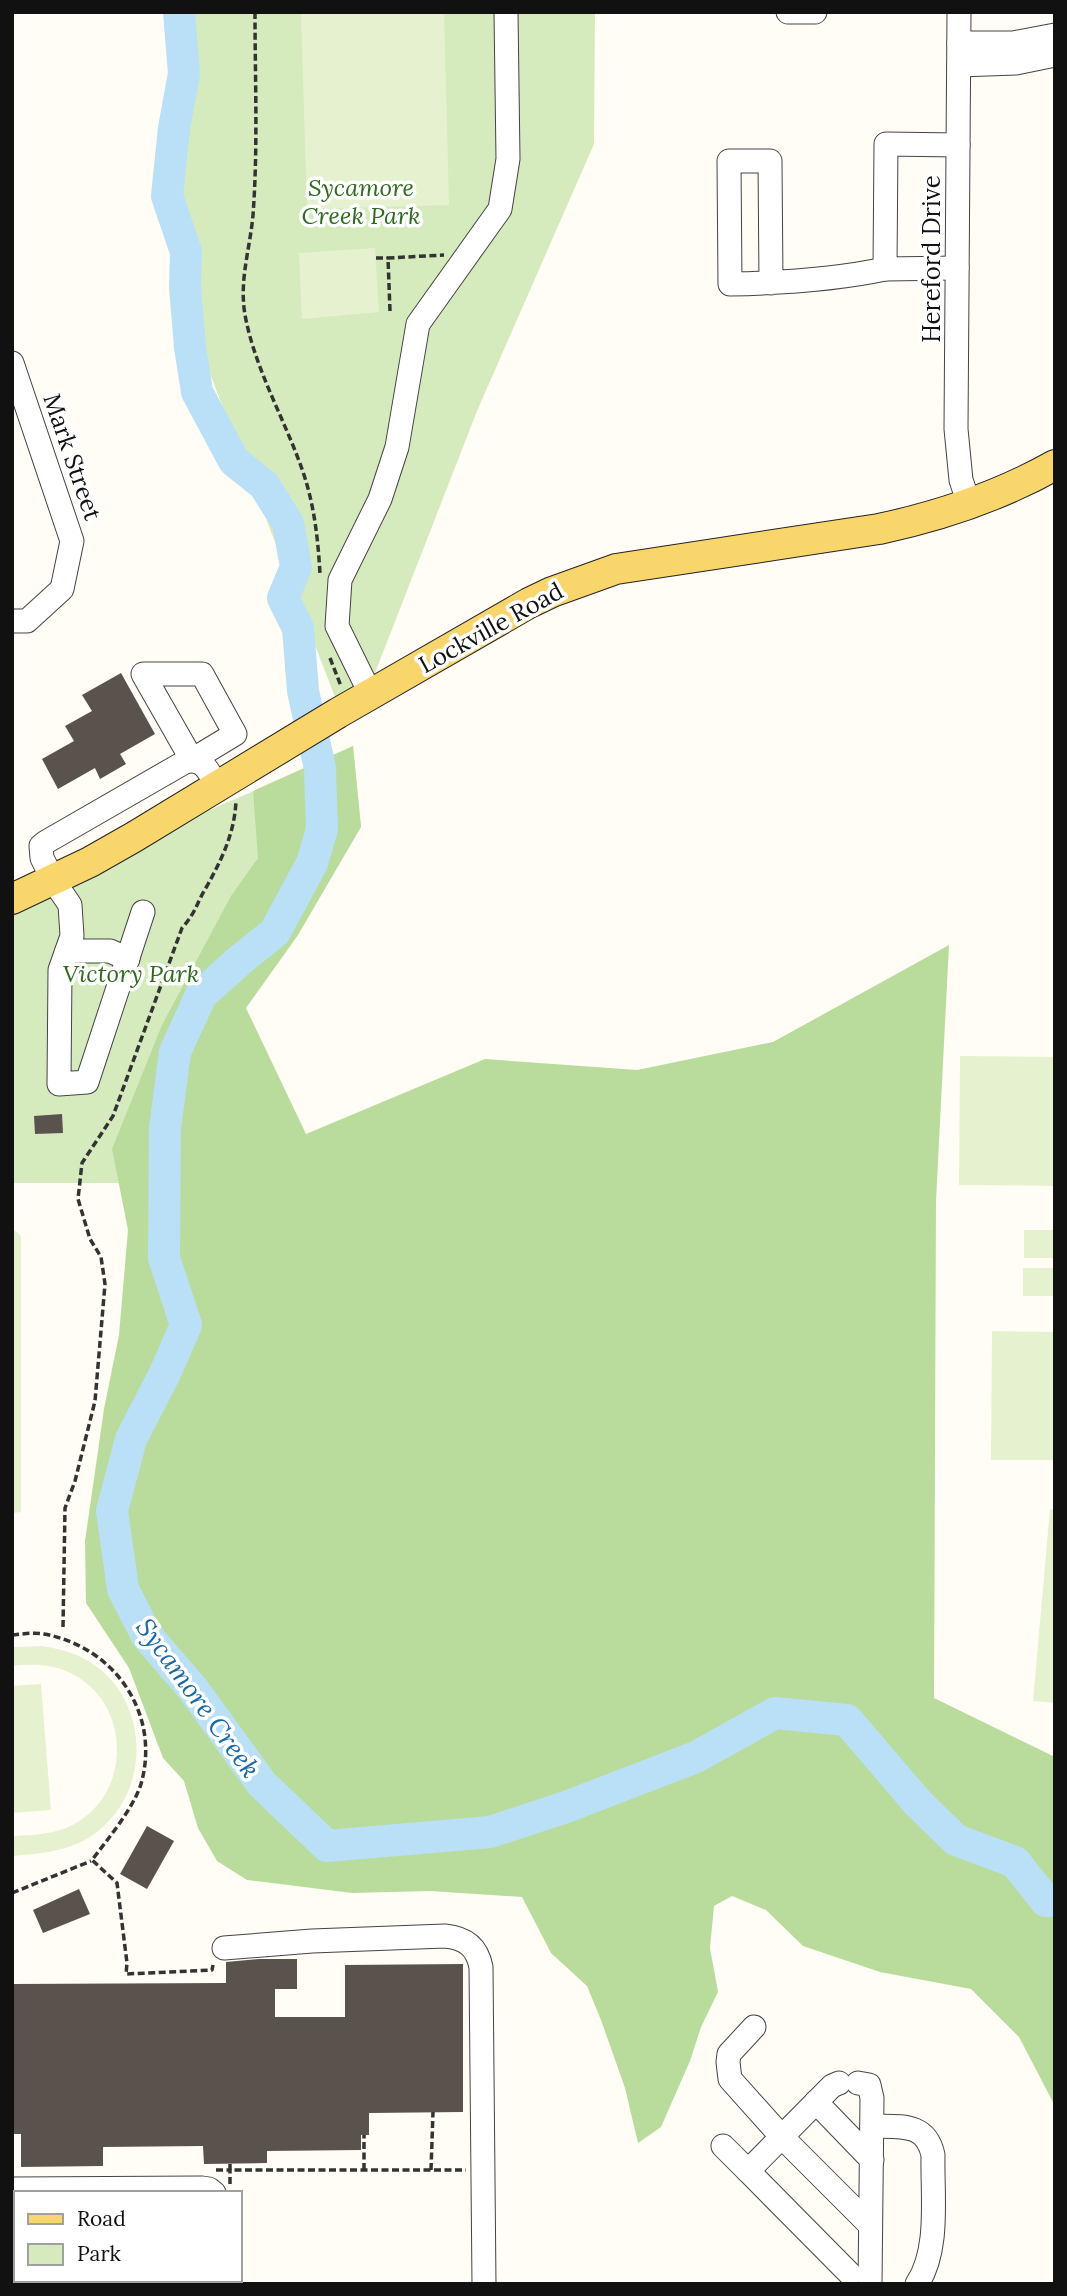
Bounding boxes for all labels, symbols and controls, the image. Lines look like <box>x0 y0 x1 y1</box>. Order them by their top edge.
park label: Sycamore Creek Park <box>301 172 421 231</box>
street label: Hereford Drive <box>916 175 947 343</box>
street label: Mark Street <box>36 389 109 525</box>
street label: Lockville Road <box>413 575 568 680</box>
park label: Victory Park <box>63 958 199 989</box>
water label: Sycamore Creek <box>129 1611 267 1784</box>
legend <box>14 2191 242 2282</box>
text: Road <box>77 2205 126 2232</box>
text: Park <box>77 2240 121 2267</box>

